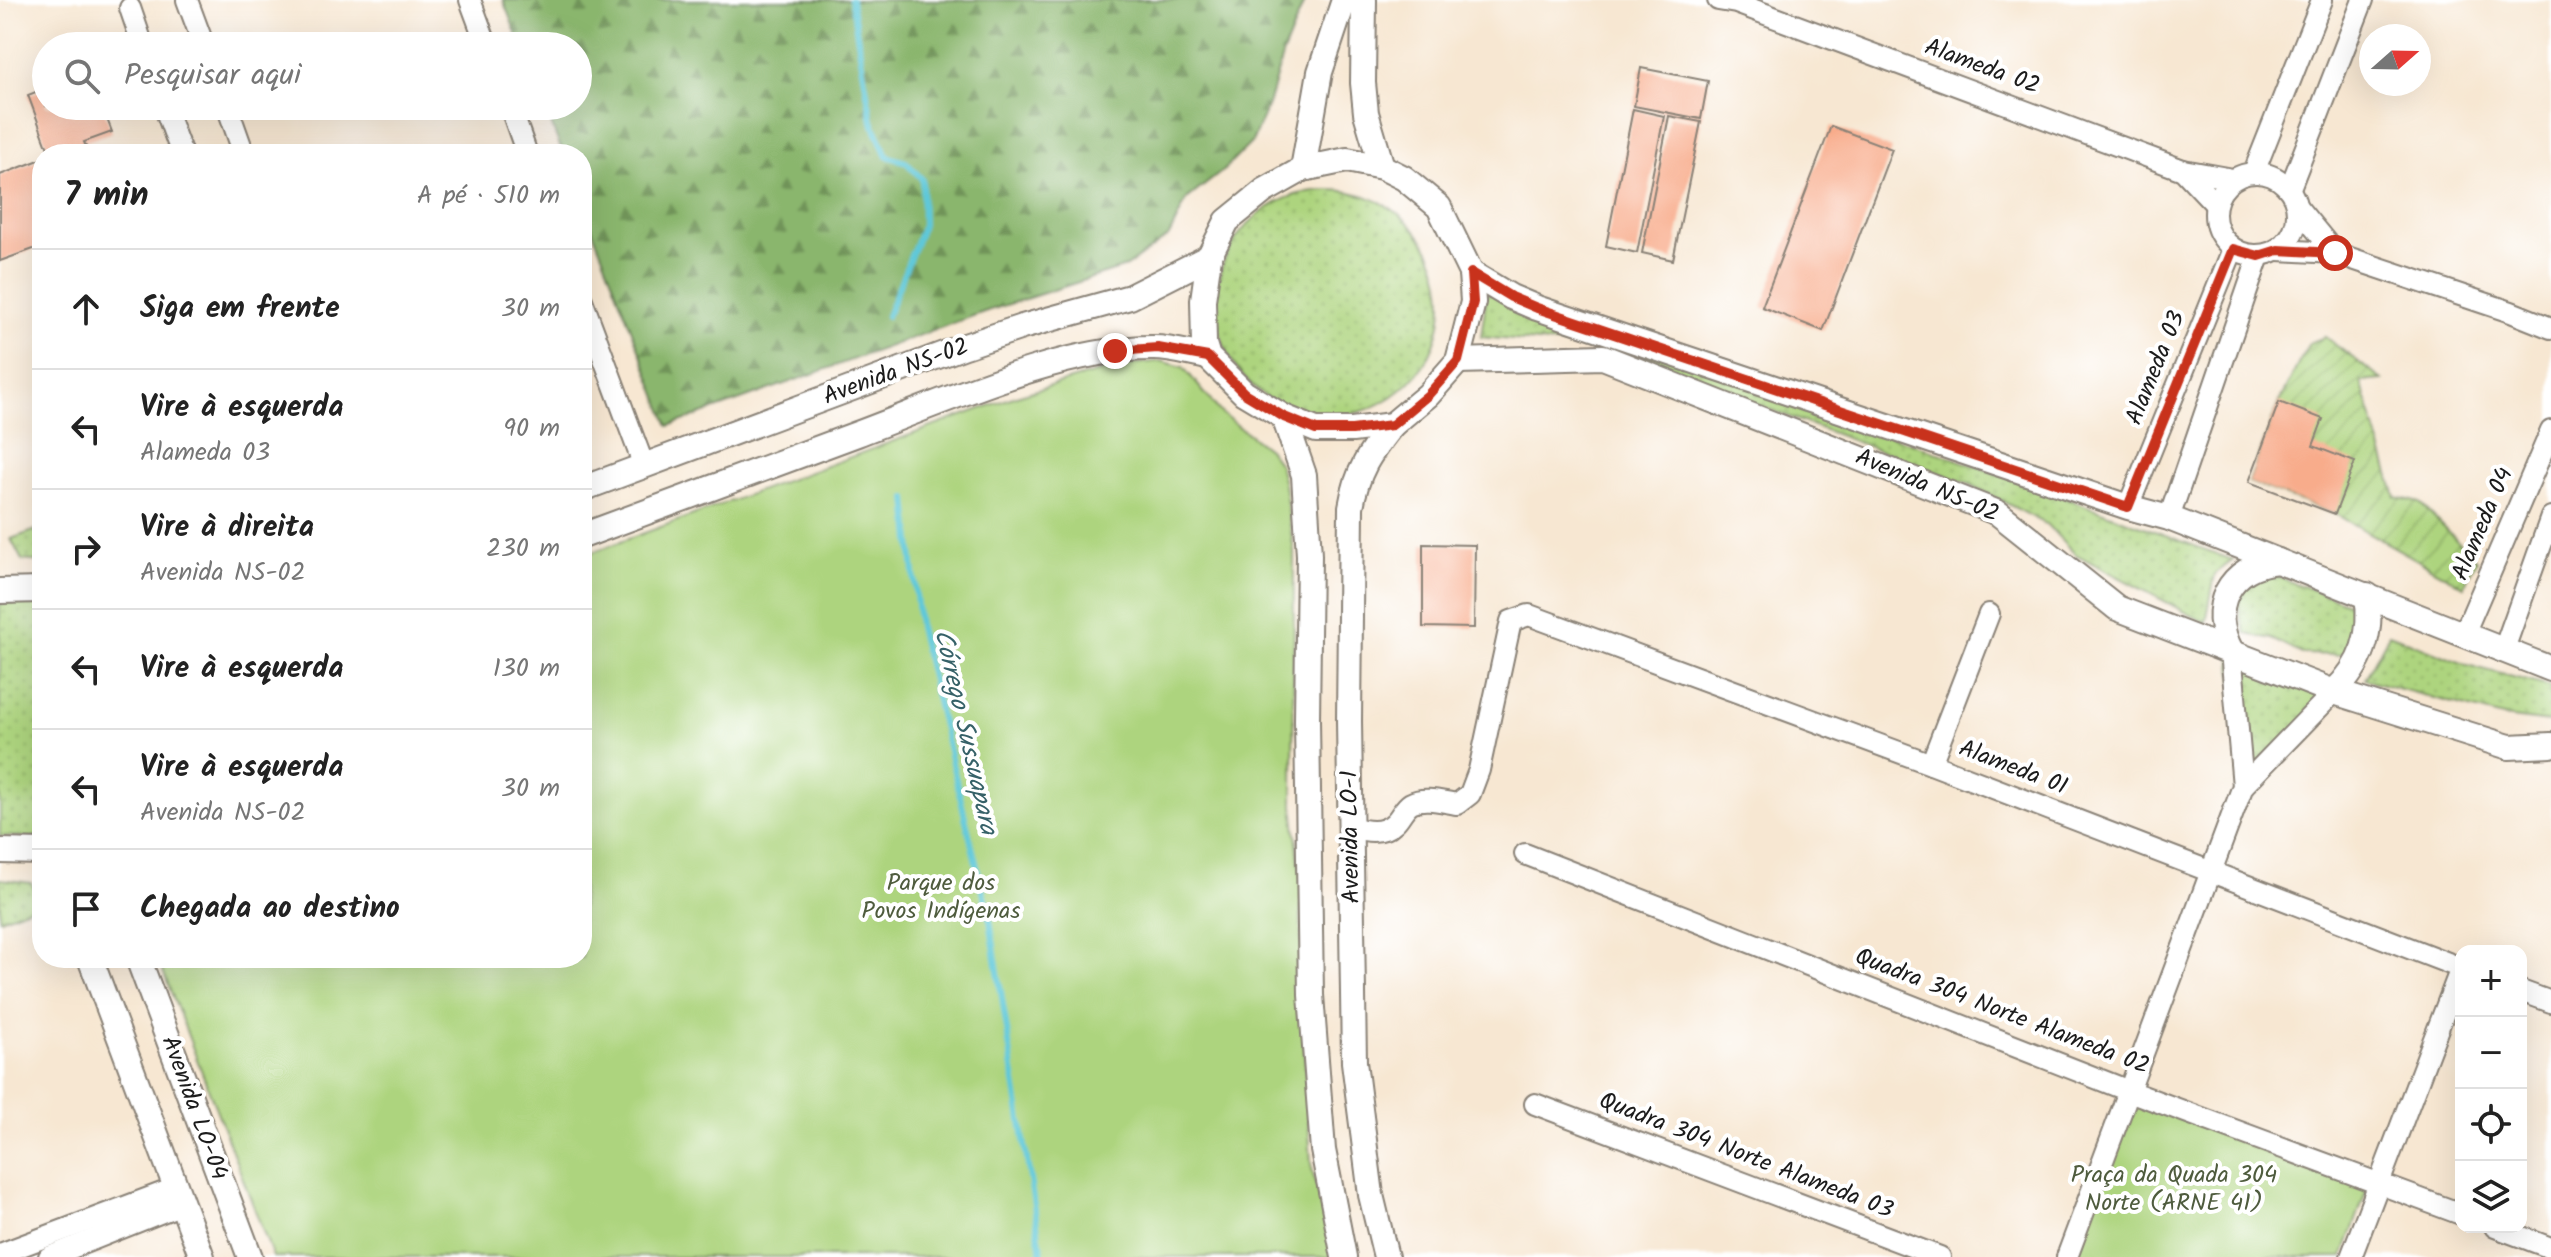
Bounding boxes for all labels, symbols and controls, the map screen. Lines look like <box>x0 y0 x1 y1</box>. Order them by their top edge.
north arrow <box>2359 24 2431 96</box>
street label: Alameda 02 <box>1919 28 2045 106</box>
search box <box>32 32 592 120</box>
text: Pesquisar aqui <box>124 52 301 100</box>
icon: search <box>60 54 104 98</box>
text: 7 min <box>64 169 149 223</box>
text: A pé · 510 m <box>417 175 560 217</box>
route start <box>2317 235 2353 271</box>
text: Siga em frente <box>140 285 340 333</box>
icon: ahead <box>64 287 108 331</box>
text: 30 m <box>501 288 560 330</box>
street label: Alameda 03 <box>2115 305 2197 431</box>
street label: Avenida NS-02 <box>818 328 974 416</box>
route end <box>1097 333 1133 369</box>
text: Vire à esquerda <box>140 384 344 432</box>
icon: left <box>64 407 108 451</box>
text: 90 m <box>503 408 560 450</box>
text: Alameda 03 <box>140 432 270 474</box>
street label: Avenida NS-02 <box>1849 438 2005 534</box>
street label: Alameda 04 <box>2442 461 2524 587</box>
text: Vire à direita <box>140 504 314 552</box>
icon: right <box>64 527 108 571</box>
text: 230 m <box>486 528 560 570</box>
text: Avenida NS-02 <box>140 552 306 594</box>
water label: Córrego Sussuapara <box>921 625 1009 840</box>
text: Vire à esquerda <box>140 645 344 693</box>
icon: left <box>64 647 108 691</box>
text: 130 m <box>493 648 560 690</box>
street label: Alameda 01 <box>1953 729 2073 807</box>
text: Vire à esquerda <box>140 744 344 792</box>
icon: left <box>64 767 108 811</box>
text: 30 m <box>501 768 560 810</box>
street label: Avenida LO-1 <box>1330 770 1372 904</box>
text: Avenida NS-02 <box>140 792 306 834</box>
park label: Parque dos Povos Indígenas <box>861 864 1021 931</box>
text: Chegada ao destino <box>140 885 400 933</box>
icon: arrive <box>64 887 108 931</box>
street label: Quadra 304 Norte Alameda 02 <box>1849 938 2155 1086</box>
map controls <box>2455 945 2527 1233</box>
button: + <box>2455 945 2527 1017</box>
button: − <box>2455 1017 2527 1089</box>
street label: Avenida LO-04 <box>150 1030 238 1186</box>
street label: Quadra 304 Norte Alameda 03 <box>1593 1082 1899 1230</box>
button: locate <box>2455 1089 2527 1161</box>
park label: Praça da Quada 304 Norte (ARNE 41) <box>2071 1156 2277 1223</box>
button: layers <box>2455 1161 2527 1233</box>

